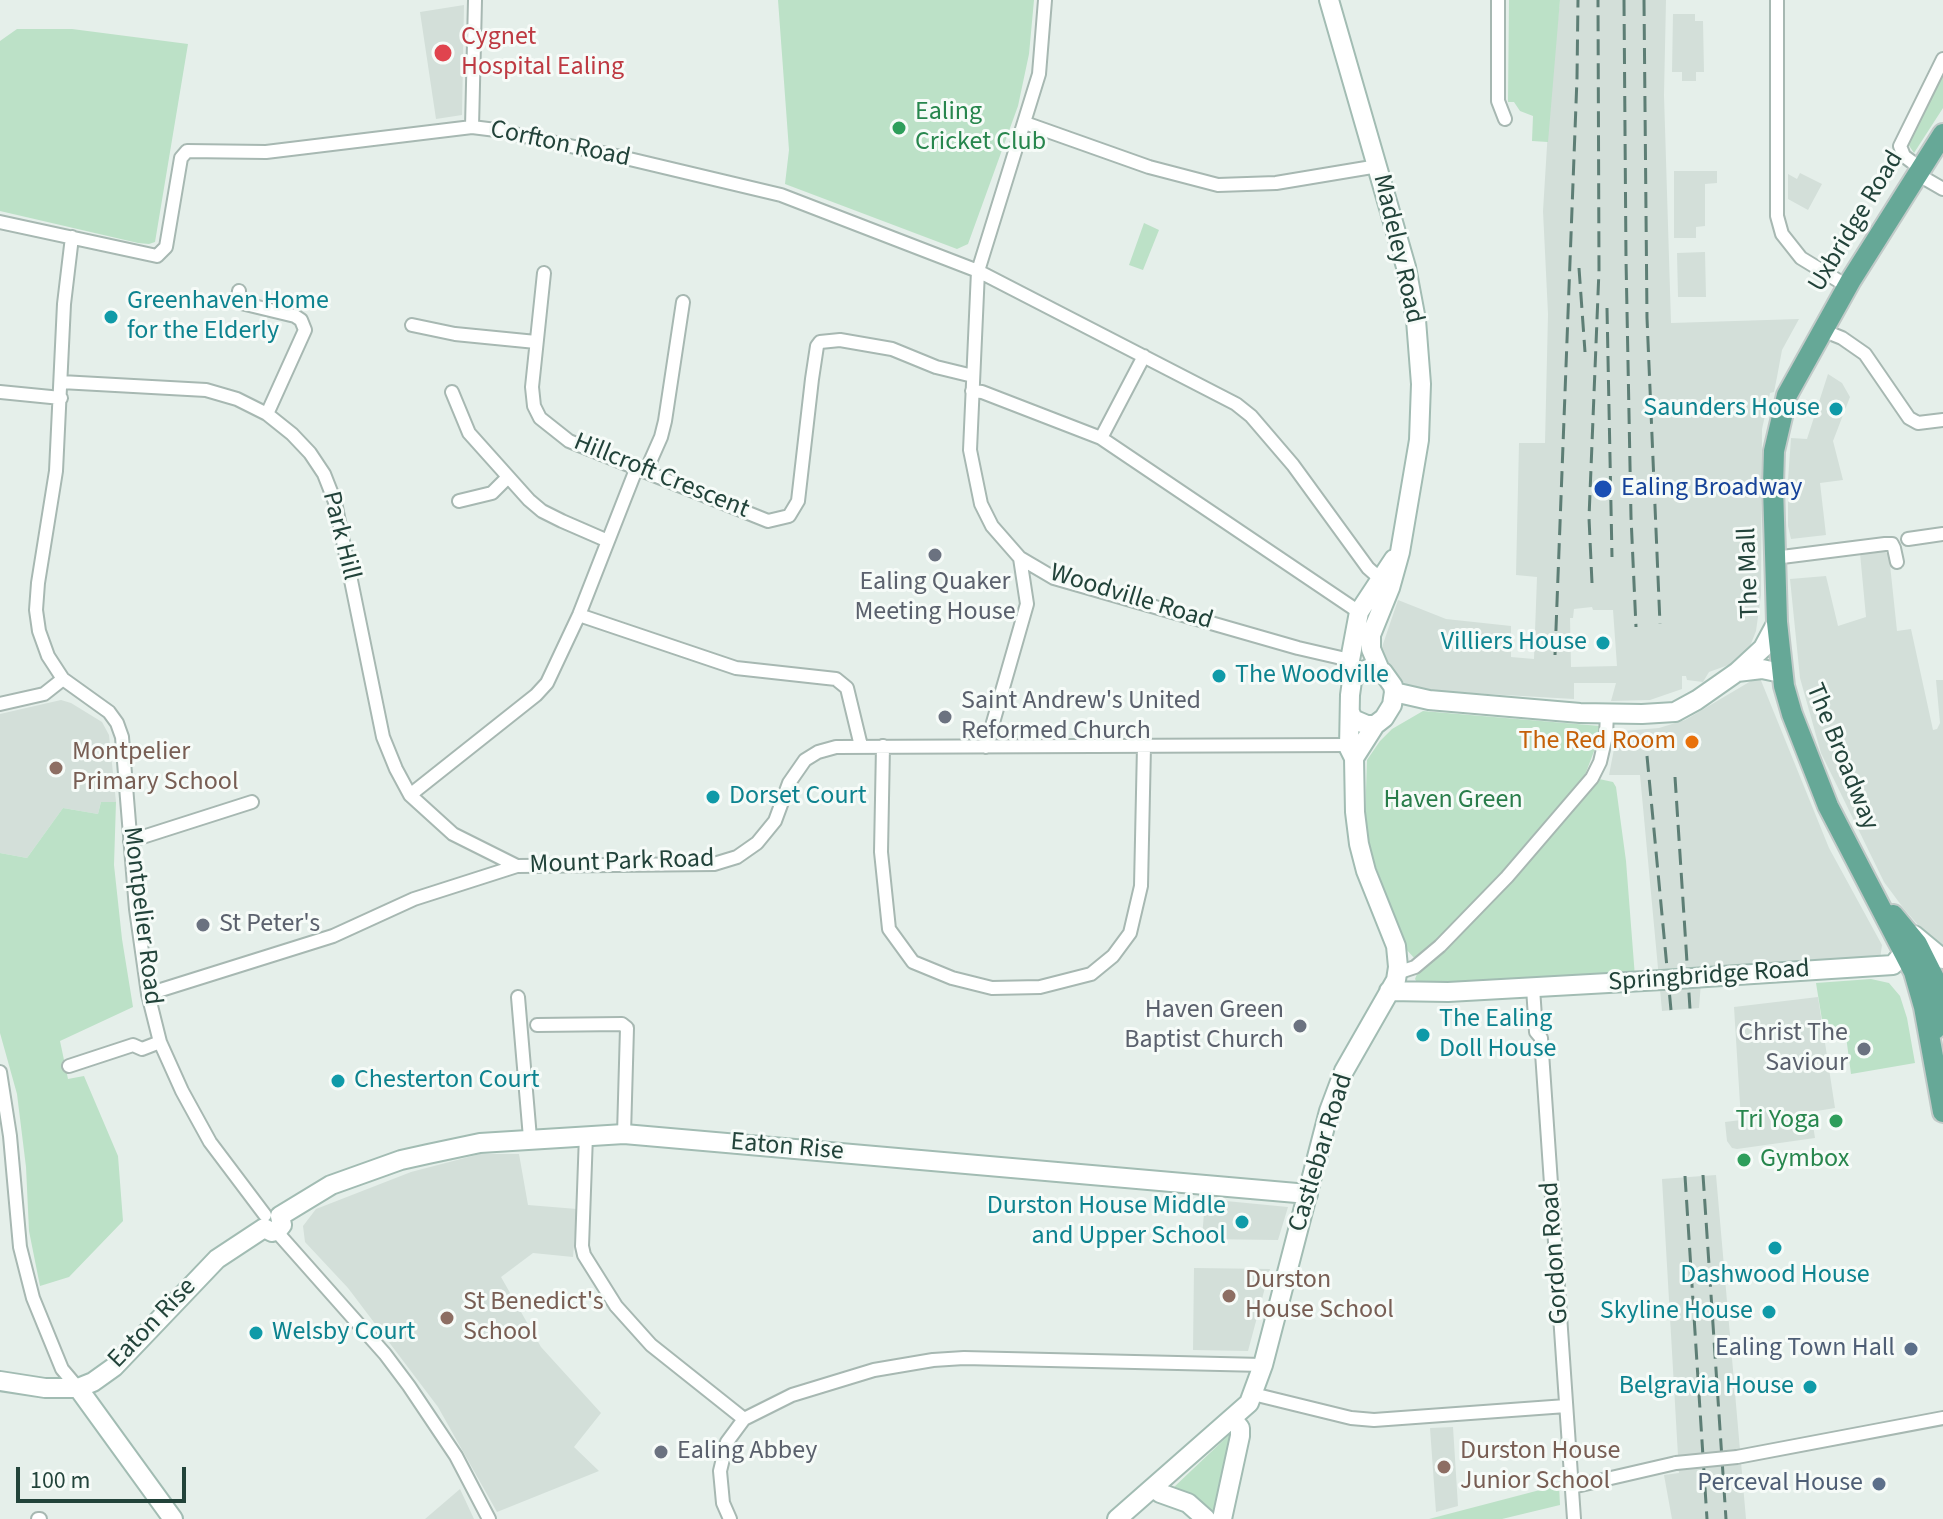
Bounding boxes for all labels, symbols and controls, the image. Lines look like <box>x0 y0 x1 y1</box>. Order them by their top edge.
place label: Cygnet Hospital Ealing <box>461 22 624 84</box>
marker: Cygnet Hospital Ealing <box>432 42 454 64</box>
place label: Ealing Cricket Club <box>915 97 1046 158</box>
street label: Corfton Road <box>487 115 633 175</box>
marker: Ealing Cricket Club <box>890 119 908 137</box>
street label: Uxbridge Road <box>1803 146 1911 298</box>
street label: Madeley Road <box>1365 171 1429 327</box>
place label: Greenhaven Home for the Elderly <box>127 286 329 348</box>
marker: Greenhaven Home for the Elderly <box>102 308 120 326</box>
place label: Saunders House <box>1643 393 1820 425</box>
marker: Saunders House <box>1827 400 1845 418</box>
street label: Hillcroft Crescent <box>569 428 753 526</box>
place label: Ealing Broadway <box>1621 473 1802 505</box>
marker: Ealing Broadway <box>1592 478 1614 500</box>
street label: Park Hill <box>314 488 366 584</box>
street label: The Mall <box>1733 527 1767 619</box>
marker: Ealing Quaker Meeting House <box>926 546 944 564</box>
street label: Woodville Road <box>1046 558 1216 638</box>
place label: Ealing Quaker Meeting House <box>854 567 1016 628</box>
place label: Villiers House <box>1441 627 1587 659</box>
marker: Villiers House <box>1594 634 1612 652</box>
place label: The Woodville <box>1235 660 1389 692</box>
marker: The Woodville <box>1210 667 1228 685</box>
street label: The Broadway <box>1797 679 1885 835</box>
place label: Saint Andrew's United Reformed Church <box>961 686 1201 748</box>
marker: Saint Andrew's United Reformed Church <box>936 708 954 726</box>
place label: The Red Room <box>1518 726 1676 758</box>
marker: The Red Room <box>1683 733 1701 751</box>
place label: Montpelier Primary School <box>72 737 239 798</box>
marker: Montpelier Primary School <box>47 759 65 777</box>
place label: Dorset Court <box>729 781 866 813</box>
park label: Haven Green <box>1383 785 1523 817</box>
marker: Dorset Court <box>704 788 722 806</box>
street label: Montpelier Road <box>115 825 167 1007</box>
street label: Mount Park Road <box>529 844 715 882</box>
place label: St Peter's <box>219 909 320 941</box>
marker: St Peter's <box>194 916 212 934</box>
street label: Springbridge Road <box>1607 954 1811 1000</box>
place label: Haven Green Baptist Church <box>1124 995 1284 1056</box>
place label: The Ealing Doll House <box>1439 1004 1557 1066</box>
marker: Haven Green Baptist Church <box>1291 1017 1309 1035</box>
place label: Christ The Saviour <box>1738 1018 1848 1080</box>
marker: The Ealing Doll House <box>1414 1026 1432 1044</box>
marker: Christ The Saviour <box>1855 1040 1873 1058</box>
place label: Chesterton Court <box>354 1065 539 1097</box>
street label: Castlebar Road <box>1283 1070 1361 1236</box>
marker: Chesterton Court <box>329 1072 347 1090</box>
place label: Tri Yoga <box>1735 1105 1820 1137</box>
marker: Tri Yoga <box>1827 1112 1845 1130</box>
street label: Eaton Rise <box>729 1128 845 1168</box>
place label: Gymbox <box>1760 1144 1849 1176</box>
marker: Gymbox <box>1735 1151 1753 1169</box>
street label: Gordon Road <box>1535 1181 1577 1325</box>
place label: Durston House Middle and Upper School <box>987 1191 1226 1252</box>
marker: Durston House Middle and Upper School <box>1233 1213 1251 1231</box>
marker: Dashwood House <box>1766 1239 1784 1257</box>
place label: Dashwood House <box>1680 1260 1870 1292</box>
place label: Durston House School <box>1245 1265 1394 1326</box>
street label: Eaton Rise <box>102 1272 204 1376</box>
place label: St Benedict's School <box>463 1287 604 1348</box>
marker: Durston House School <box>1220 1287 1238 1305</box>
place label: Skyline House <box>1600 1296 1753 1328</box>
marker: Skyline House <box>1760 1303 1778 1321</box>
marker: St Benedict's School <box>438 1309 456 1327</box>
place label: Welsby Court <box>272 1317 415 1349</box>
marker: Welsby Court <box>247 1324 265 1342</box>
place label: Ealing Town Hall <box>1715 1333 1895 1365</box>
marker: Ealing Town Hall <box>1902 1340 1920 1358</box>
place label: Belgravia House <box>1619 1371 1794 1403</box>
marker: Belgravia House <box>1801 1378 1819 1396</box>
place label: Ealing Abbey <box>677 1436 817 1468</box>
place label: Durston House Junior School <box>1460 1436 1620 1498</box>
marker: Ealing Abbey <box>652 1443 670 1461</box>
scale bar <box>20 1451 190 1501</box>
marker: Durston House Junior School <box>1435 1458 1453 1476</box>
text: 100 m <box>30 1463 90 1498</box>
place label: Perceval House <box>1697 1468 1863 1500</box>
marker: Perceval House <box>1870 1475 1888 1493</box>

